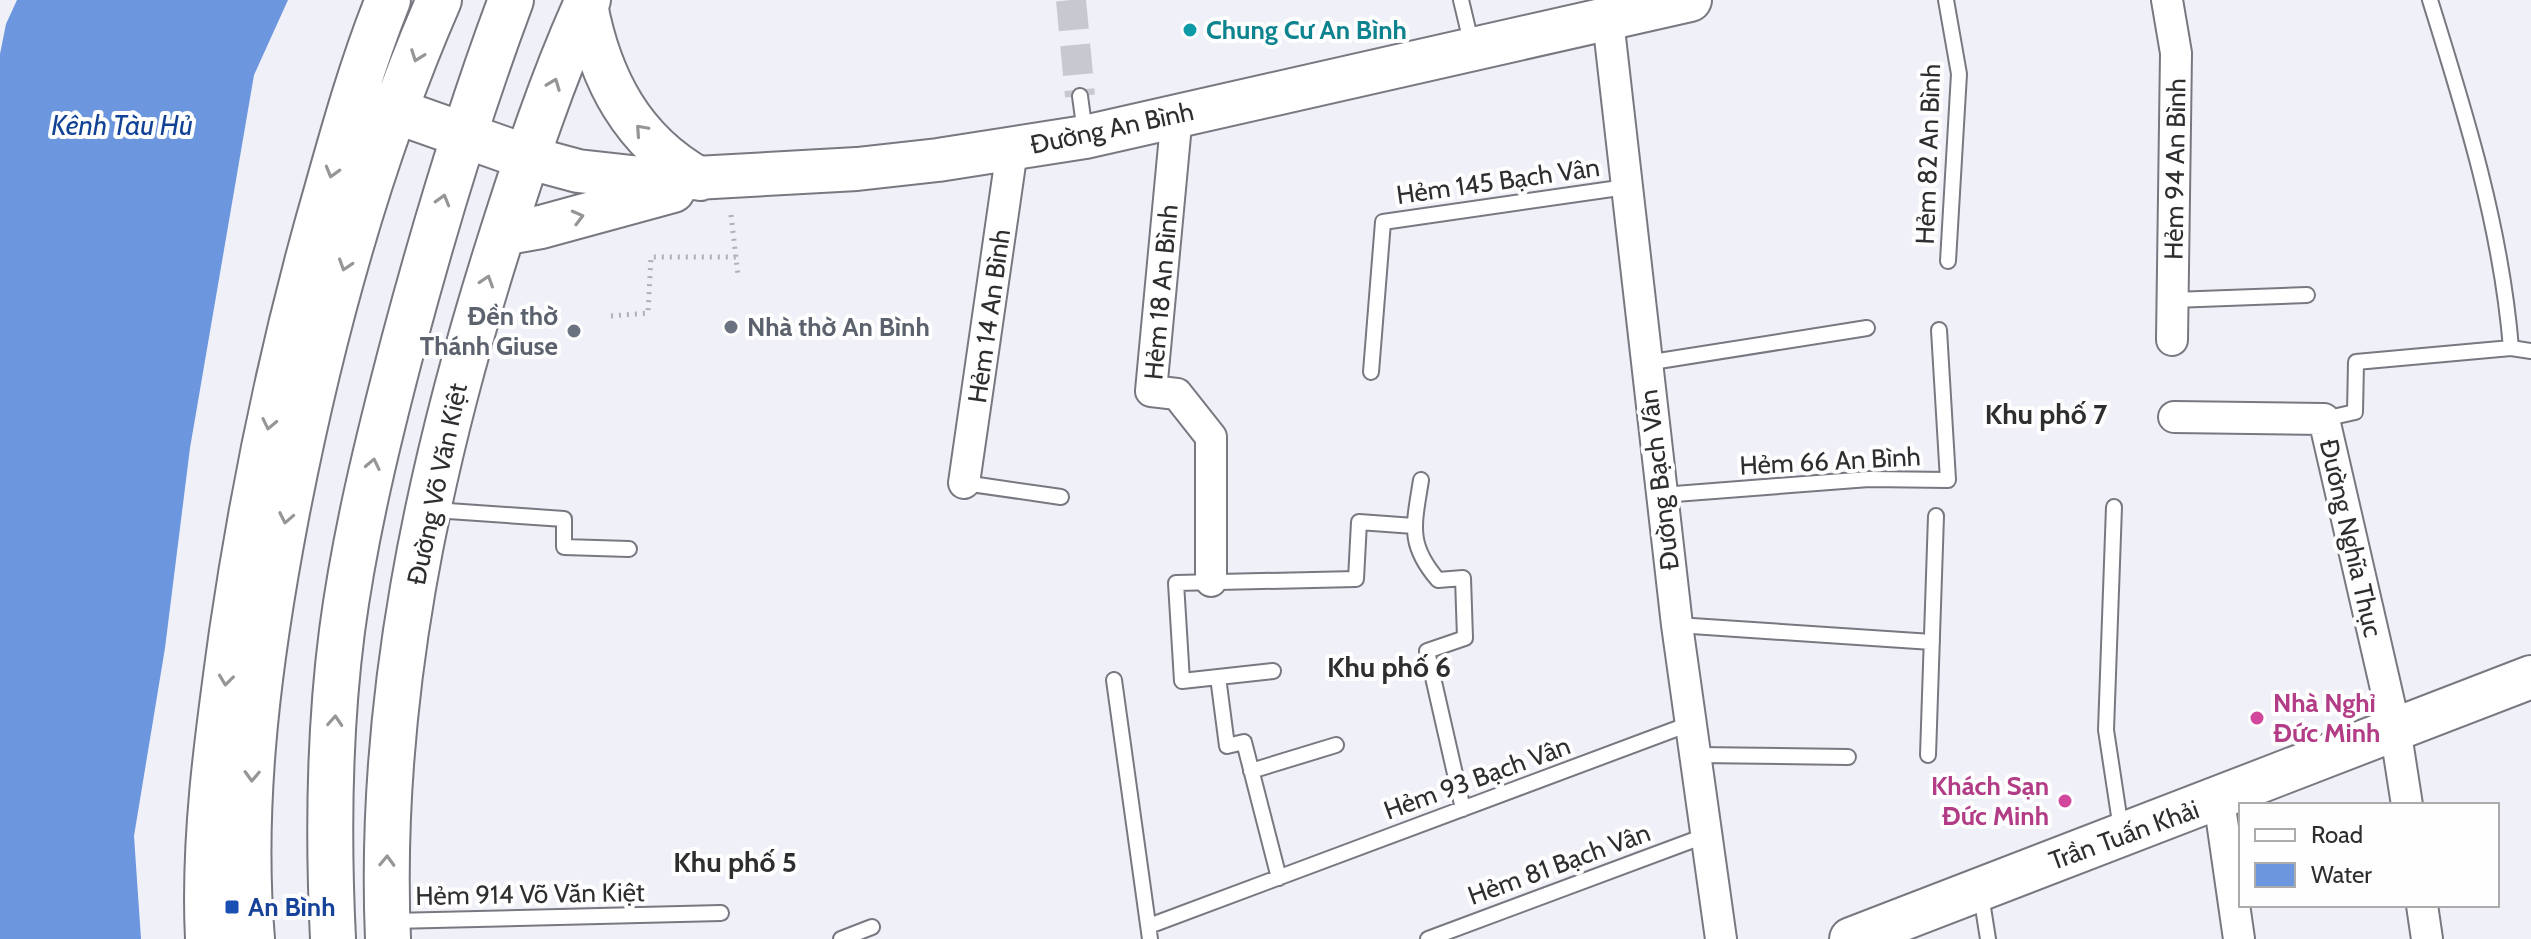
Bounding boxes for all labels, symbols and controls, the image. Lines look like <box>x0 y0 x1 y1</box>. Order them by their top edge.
place label: Chung Cư An Bình <box>1206 14 1407 46</box>
marker: Chung Cư An Bình <box>1181 21 1199 39</box>
one-way arrow <box>410 48 427 62</box>
street label: Hẻm 82 An Bình <box>1909 63 1947 245</box>
one-way arrow <box>544 78 561 92</box>
street label: Hẻm 94 An Bình <box>2157 78 2193 260</box>
street label: Đường An Bình <box>1027 95 1197 161</box>
water label: Kênh Tàu Hủ <box>51 108 193 142</box>
one-way arrow <box>636 125 650 140</box>
street label: Hẻm 145 Bạch Vân <box>1394 151 1602 211</box>
one-way arrow <box>325 164 341 178</box>
one-way arrow <box>434 194 451 208</box>
street label: Hẻm 18 An Bình <box>1137 203 1185 381</box>
one-way arrow <box>571 210 585 227</box>
street label: Hẻm 14 An Bình <box>961 227 1017 405</box>
one-way arrow <box>338 258 354 272</box>
one-way arrow <box>478 275 494 289</box>
place label: Đền thờ Thánh Giuse <box>420 300 558 362</box>
place label: Nhà thờ An Bình <box>747 311 930 343</box>
marker: Nhà thờ An Bình <box>722 318 740 336</box>
marker: Đền thờ Thánh Giuse <box>565 322 583 340</box>
street label: Đường Võ Văn Kiệt <box>400 380 474 588</box>
street label: Đường Bạch Vân <box>1632 388 1686 572</box>
district label: Khu phố 7 <box>1985 397 2108 431</box>
one-way arrow <box>261 417 278 430</box>
street label: Đường Nghĩa Thục <box>2313 436 2389 640</box>
street label: Hẻm 66 An Bình <box>1739 440 1921 482</box>
one-way arrow <box>364 458 381 472</box>
one-way arrow <box>278 512 295 525</box>
district label: Khu phố 6 <box>1327 650 1451 684</box>
one-way arrow <box>217 674 234 687</box>
place label: Nhà Nghỉ Đức Minh <box>2273 687 2380 749</box>
marker: Nhà Nghỉ Đức Minh <box>2248 709 2266 727</box>
one-way arrow <box>326 714 343 727</box>
street label: Hẻm 93 Bạch Vân <box>1379 729 1575 827</box>
one-way arrow <box>244 770 261 783</box>
place label: Khách Sạn Đức Minh <box>1931 770 2049 832</box>
marker: Khách Sạn Đức Minh <box>2056 792 2074 810</box>
street label: Trần Tuấn Khải <box>2045 793 2203 877</box>
legend <box>2239 803 2499 907</box>
street label: Hẻm 81 Bạch Vân <box>1463 816 1655 912</box>
text: Road <box>2311 820 2363 849</box>
district label: Khu phố 5 <box>673 845 797 879</box>
one-way arrow <box>378 854 395 867</box>
text: Water <box>2311 860 2372 889</box>
street label: Hẻm 914 Võ Văn Kiệt <box>415 876 645 912</box>
place label: An Bình <box>248 891 336 923</box>
marker: An Bình <box>223 898 241 916</box>

